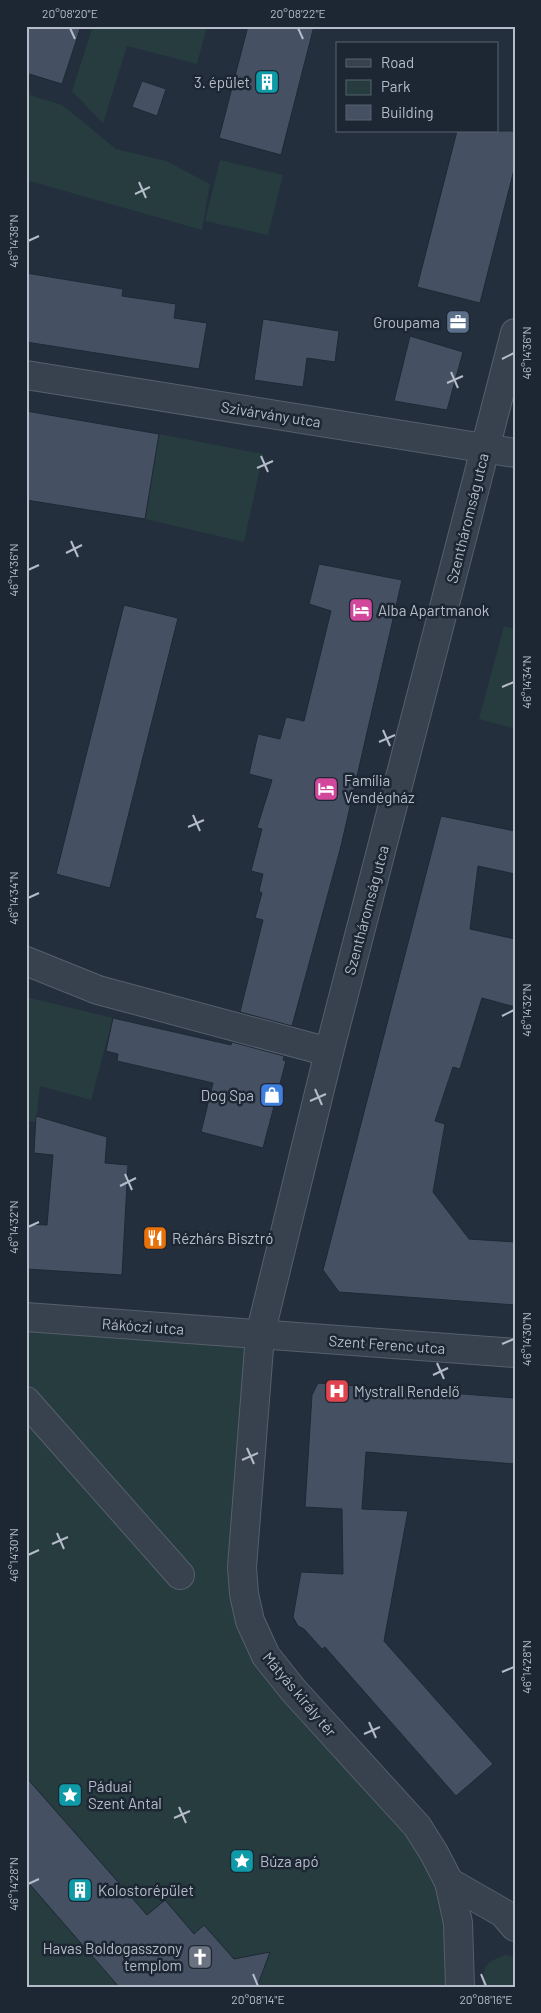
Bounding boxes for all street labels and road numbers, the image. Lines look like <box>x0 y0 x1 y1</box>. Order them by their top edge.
street label: Szivárvány utca <box>220 397 322 431</box>
street label: Szentháromság utca <box>442 451 492 585</box>
street label: Szentháromság utca <box>340 843 392 977</box>
street label: Rákóczi utca <box>101 1314 185 1338</box>
street label: Szent Ferenc utca <box>328 1331 446 1357</box>
street label: Mátyás király tér <box>259 1648 341 1740</box>

